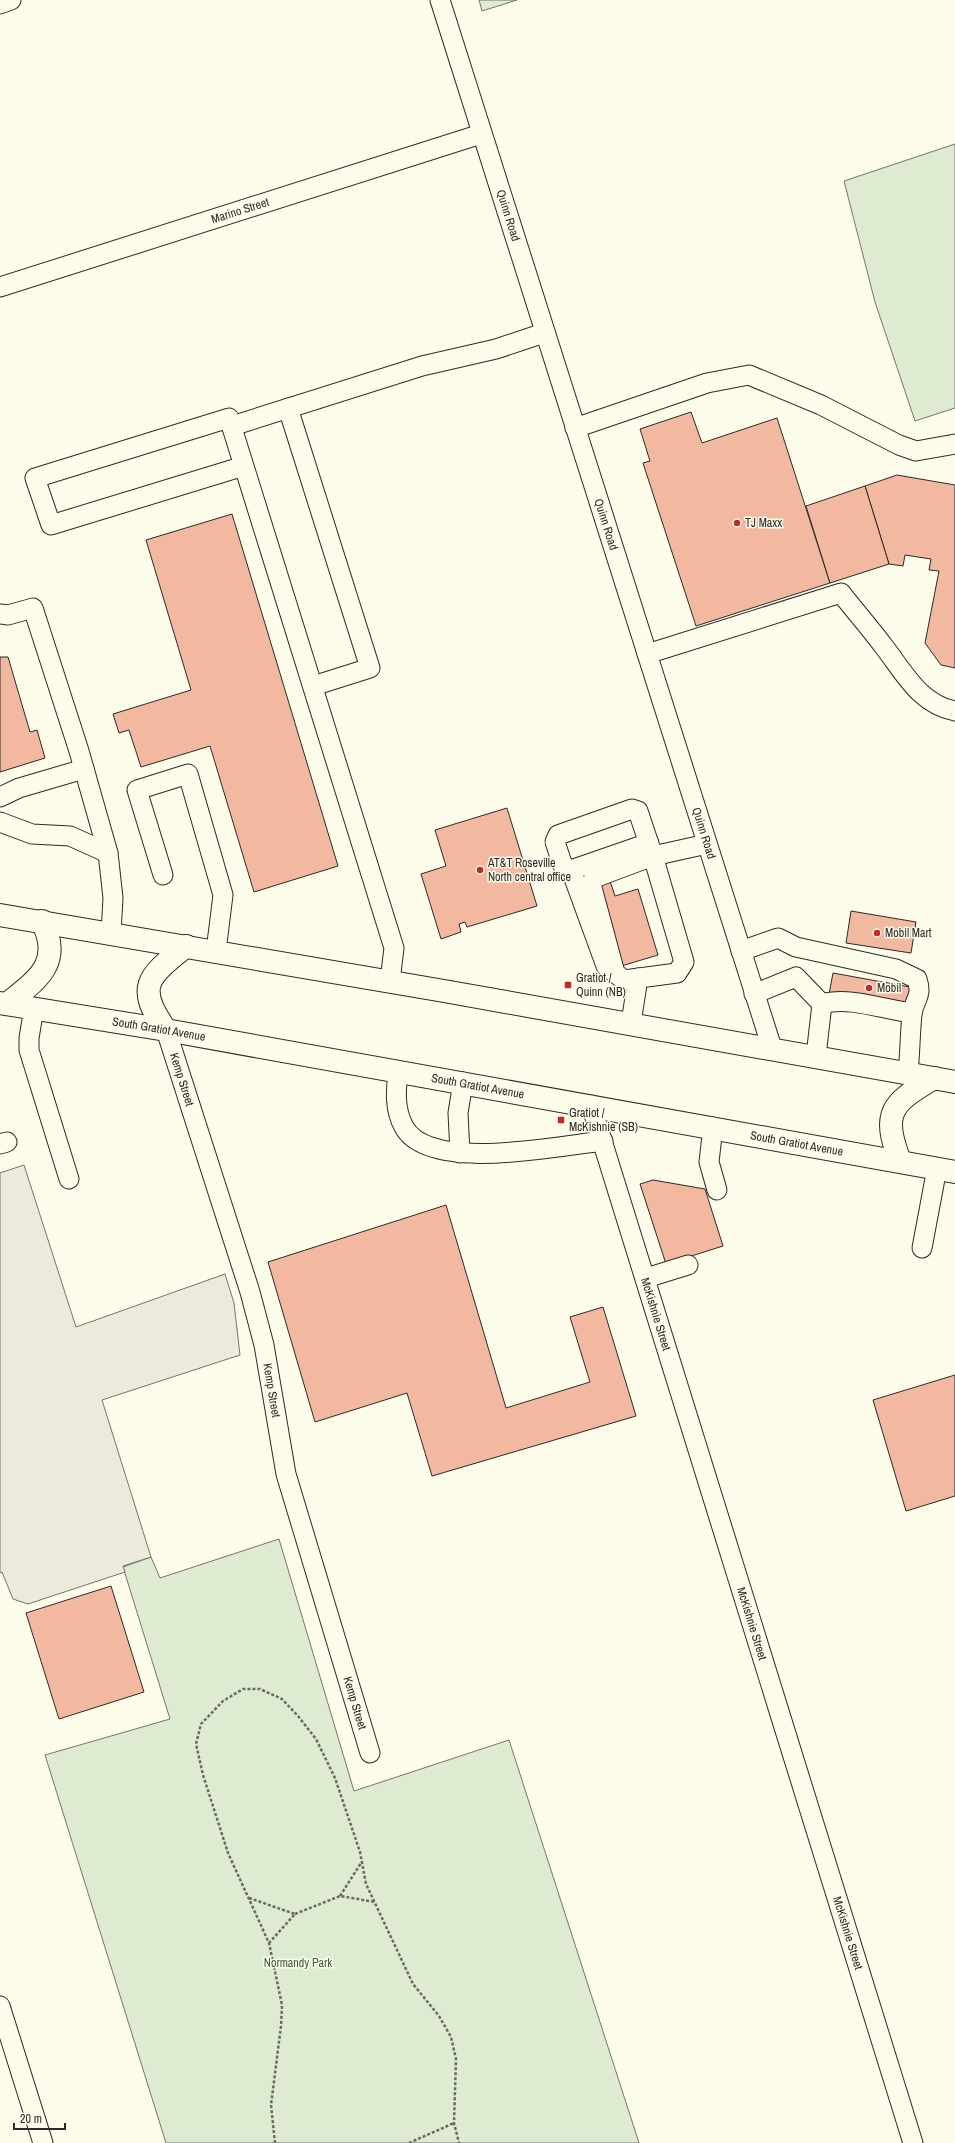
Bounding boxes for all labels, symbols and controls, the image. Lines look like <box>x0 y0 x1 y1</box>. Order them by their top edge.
street label: Quinn Road <box>493 188 524 243</box>
street label: Marino Street <box>209 194 271 227</box>
street label: Quinn Road <box>590 497 622 552</box>
place label: TJ Maxx <box>745 515 782 531</box>
marker: TJ Maxx <box>732 518 742 528</box>
street label: Quinn Road <box>688 805 720 861</box>
place label: AT&T Roseville North central office <box>487 855 571 885</box>
marker: AT&T Roseville North central office <box>475 865 485 875</box>
place label: Mobil Mart <box>885 925 932 941</box>
marker: Mobil Mart <box>872 928 882 938</box>
place label: Gratiot / Quinn (NB) <box>576 970 626 1000</box>
marker: Gratiot / Quinn (NB) <box>563 980 573 990</box>
place label: Mobil <box>877 980 901 996</box>
marker: Mobil <box>864 983 874 993</box>
street label: South Gratiot Avenue <box>111 1013 207 1045</box>
street label: Kemp Street <box>166 1051 198 1108</box>
street label: South Gratiot Avenue <box>430 1070 526 1102</box>
place label: Gratiot / McKishnie (SB) <box>569 1105 638 1135</box>
marker: Gratiot / McKishnie (SB) <box>556 1115 566 1125</box>
street label: South Gratiot Avenue <box>749 1127 844 1160</box>
street label: McKishnie Street <box>637 1276 675 1353</box>
street label: Kemp Street <box>259 1362 284 1419</box>
street label: McKishnie Street <box>733 1585 771 1662</box>
street label: Kemp Street <box>339 1674 371 1732</box>
street label: McKishnie Street <box>829 1895 867 1972</box>
park label: Normandy Park <box>264 1955 332 1971</box>
scale bar <box>14 2105 65 2131</box>
text: 20 m <box>20 2111 42 2127</box>

